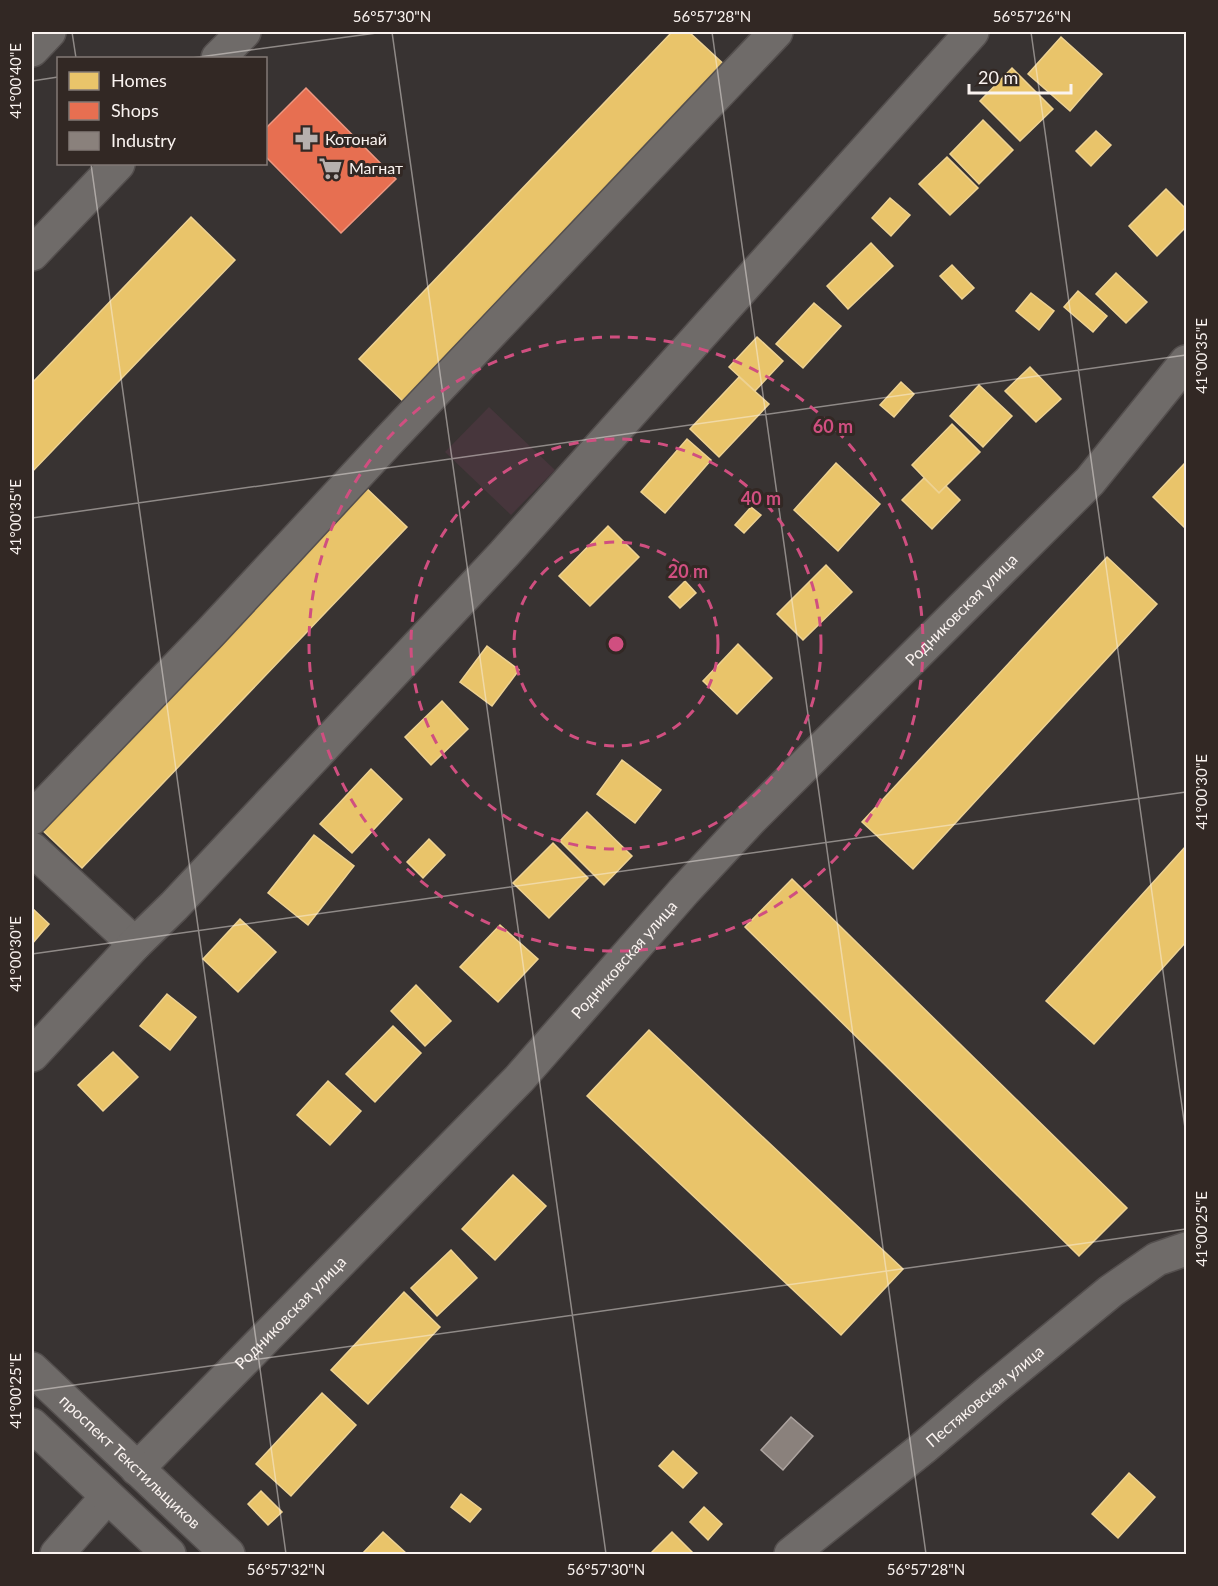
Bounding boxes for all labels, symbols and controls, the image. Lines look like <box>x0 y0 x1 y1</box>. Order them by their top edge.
text: 56°57'30"N <box>353 7 431 25</box>
text: 56°57'28"N <box>673 7 751 25</box>
text: 56°57'26"N <box>993 7 1071 25</box>
text: 41°00'40"E <box>6 43 24 119</box>
legend <box>57 57 267 165</box>
scale bar <box>969 57 1071 95</box>
text: 20 m <box>978 66 1018 88</box>
text: Homes <box>111 69 167 91</box>
text: Shops <box>111 99 159 121</box>
pharmacy icon: Котонай <box>294 126 320 152</box>
text: Industry <box>111 129 177 151</box>
place label: Котонай <box>325 129 387 148</box>
supermarket icon: Магнат <box>318 155 344 181</box>
place label: Магнат <box>349 158 403 177</box>
text: 41°00'35"E <box>1192 318 1210 394</box>
text: 60 m <box>813 415 853 437</box>
text: 41°00'35"E <box>6 479 24 555</box>
text: 40 m <box>741 487 781 509</box>
street label: Родниковская улица <box>901 549 1021 669</box>
text: 20 m <box>668 560 708 582</box>
centre of rings <box>606 634 626 654</box>
text: 41°00'30"E <box>1192 754 1210 830</box>
street label: Родниковская улица <box>567 896 680 1022</box>
text: 41°00'30"E <box>6 916 24 992</box>
text: 41°00'25"E <box>1192 1191 1210 1267</box>
street label: Родниковская улица <box>230 1252 349 1373</box>
street label: Пестяковская улица <box>922 1341 1047 1450</box>
text: 41°00'25"E <box>6 1353 24 1429</box>
street label: проспект Текстильщиков <box>56 1390 205 1532</box>
text: 56°57'32"N <box>247 1560 325 1578</box>
text: 56°57'30"N <box>567 1560 645 1578</box>
text: 56°57'28"N <box>887 1560 965 1578</box>

